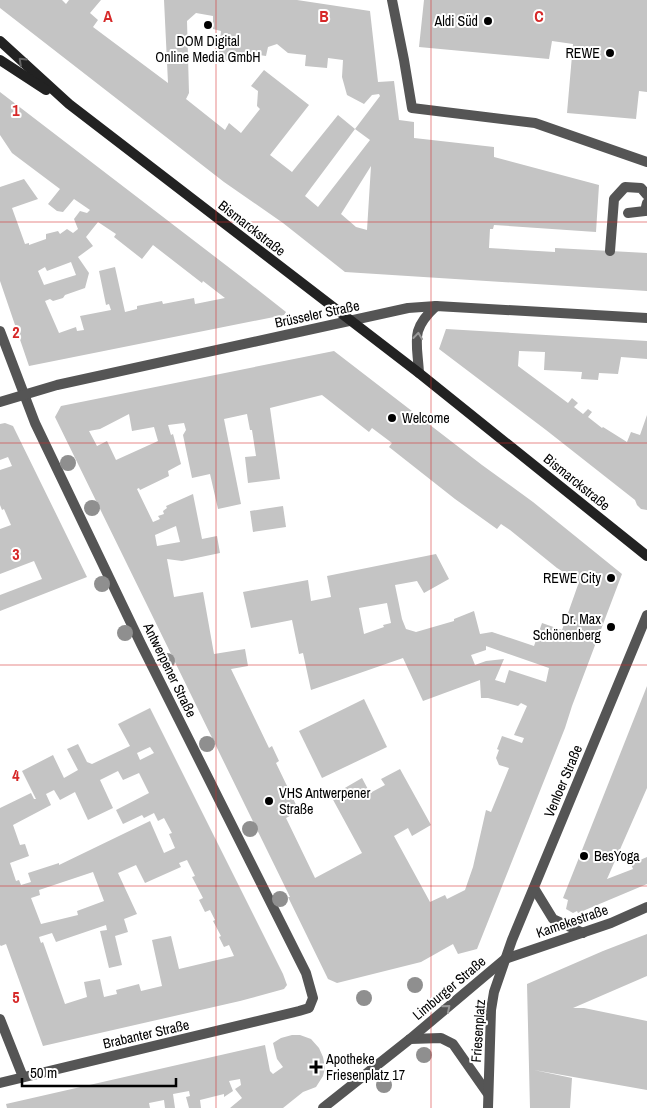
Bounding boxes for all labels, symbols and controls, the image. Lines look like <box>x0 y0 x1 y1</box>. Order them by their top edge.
text: A <box>103 5 113 27</box>
text: B <box>319 5 329 27</box>
text: C <box>534 5 544 27</box>
place label: Aldi Süd <box>434 12 478 30</box>
marker: Aldi Süd <box>482 15 494 27</box>
marker: DOM Digital Online Media GmbH <box>202 19 214 31</box>
place label: DOM Digital Online Media GmbH <box>155 32 261 66</box>
place label: REWE <box>566 44 600 62</box>
marker: REWE <box>604 47 616 59</box>
one-way arrow <box>18 58 27 67</box>
text: 1 <box>12 99 20 121</box>
street label: Bismarckstraße <box>215 196 289 260</box>
street label: Brüsseler Straße <box>273 296 361 332</box>
text: 2 <box>12 321 20 343</box>
one-way arrow <box>412 332 423 340</box>
place label: Welcome <box>402 409 450 427</box>
marker: Welcome <box>386 412 398 424</box>
street label: Bismarckstraße <box>540 450 614 514</box>
text: 3 <box>12 543 20 565</box>
place label: REWE City <box>543 569 601 587</box>
marker: REWE City <box>605 572 617 584</box>
place label: Dr. Max Schönenberg <box>533 610 602 644</box>
street label: Antwerpener Straße <box>139 619 201 720</box>
marker: Dr. Max Schönenberg <box>605 621 617 633</box>
street label: Venloer Straße <box>540 742 586 820</box>
text: 4 <box>12 764 20 786</box>
place label: VHS Antwerpener Straße <box>279 784 370 818</box>
marker: VHS Antwerpener Straße <box>263 795 275 807</box>
place label: BesYoga <box>594 847 640 865</box>
marker: BesYoga <box>578 850 590 862</box>
street label: Kamekestraße <box>534 900 610 942</box>
street label: Limburger Straße <box>409 952 489 1024</box>
text: 5 <box>12 986 20 1008</box>
street label: Friesenplatz <box>467 999 489 1063</box>
one-way arrow <box>442 1005 451 1014</box>
street label: Brabanter Straße <box>101 1015 191 1053</box>
place label: Apotheke Friesenplatz 17 <box>325 1050 405 1084</box>
scale bar <box>22 1056 176 1088</box>
marker: Apotheke Friesenplatz 17 <box>310 1061 322 1073</box>
text: 50 m <box>30 1062 57 1083</box>

